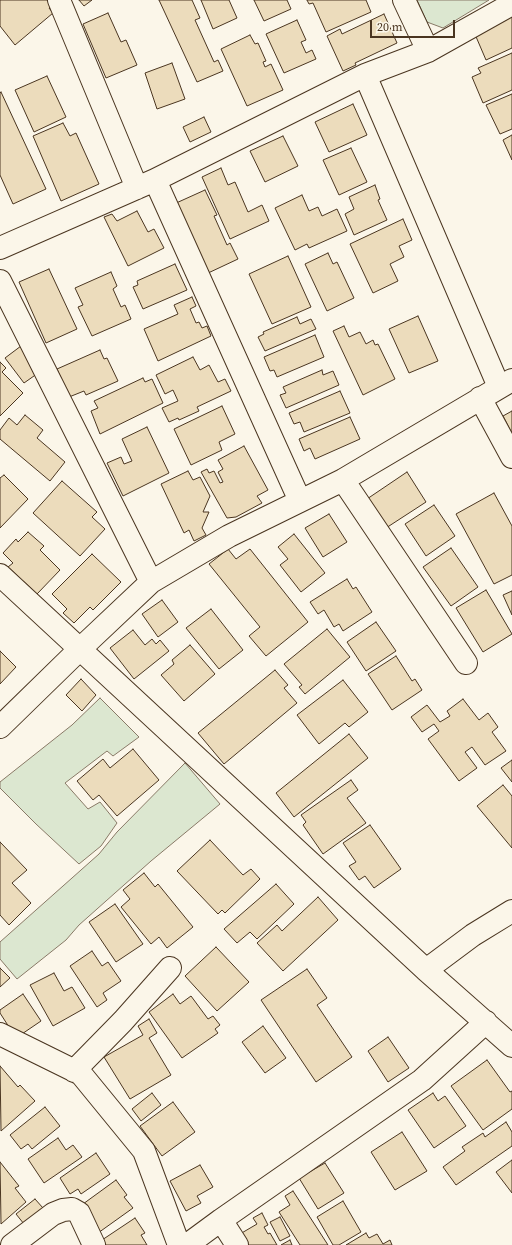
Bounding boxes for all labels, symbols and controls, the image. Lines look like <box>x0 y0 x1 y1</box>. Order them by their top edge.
scale bar <box>372 12 457 38</box>
text: 20 m <box>377 19 403 35</box>

